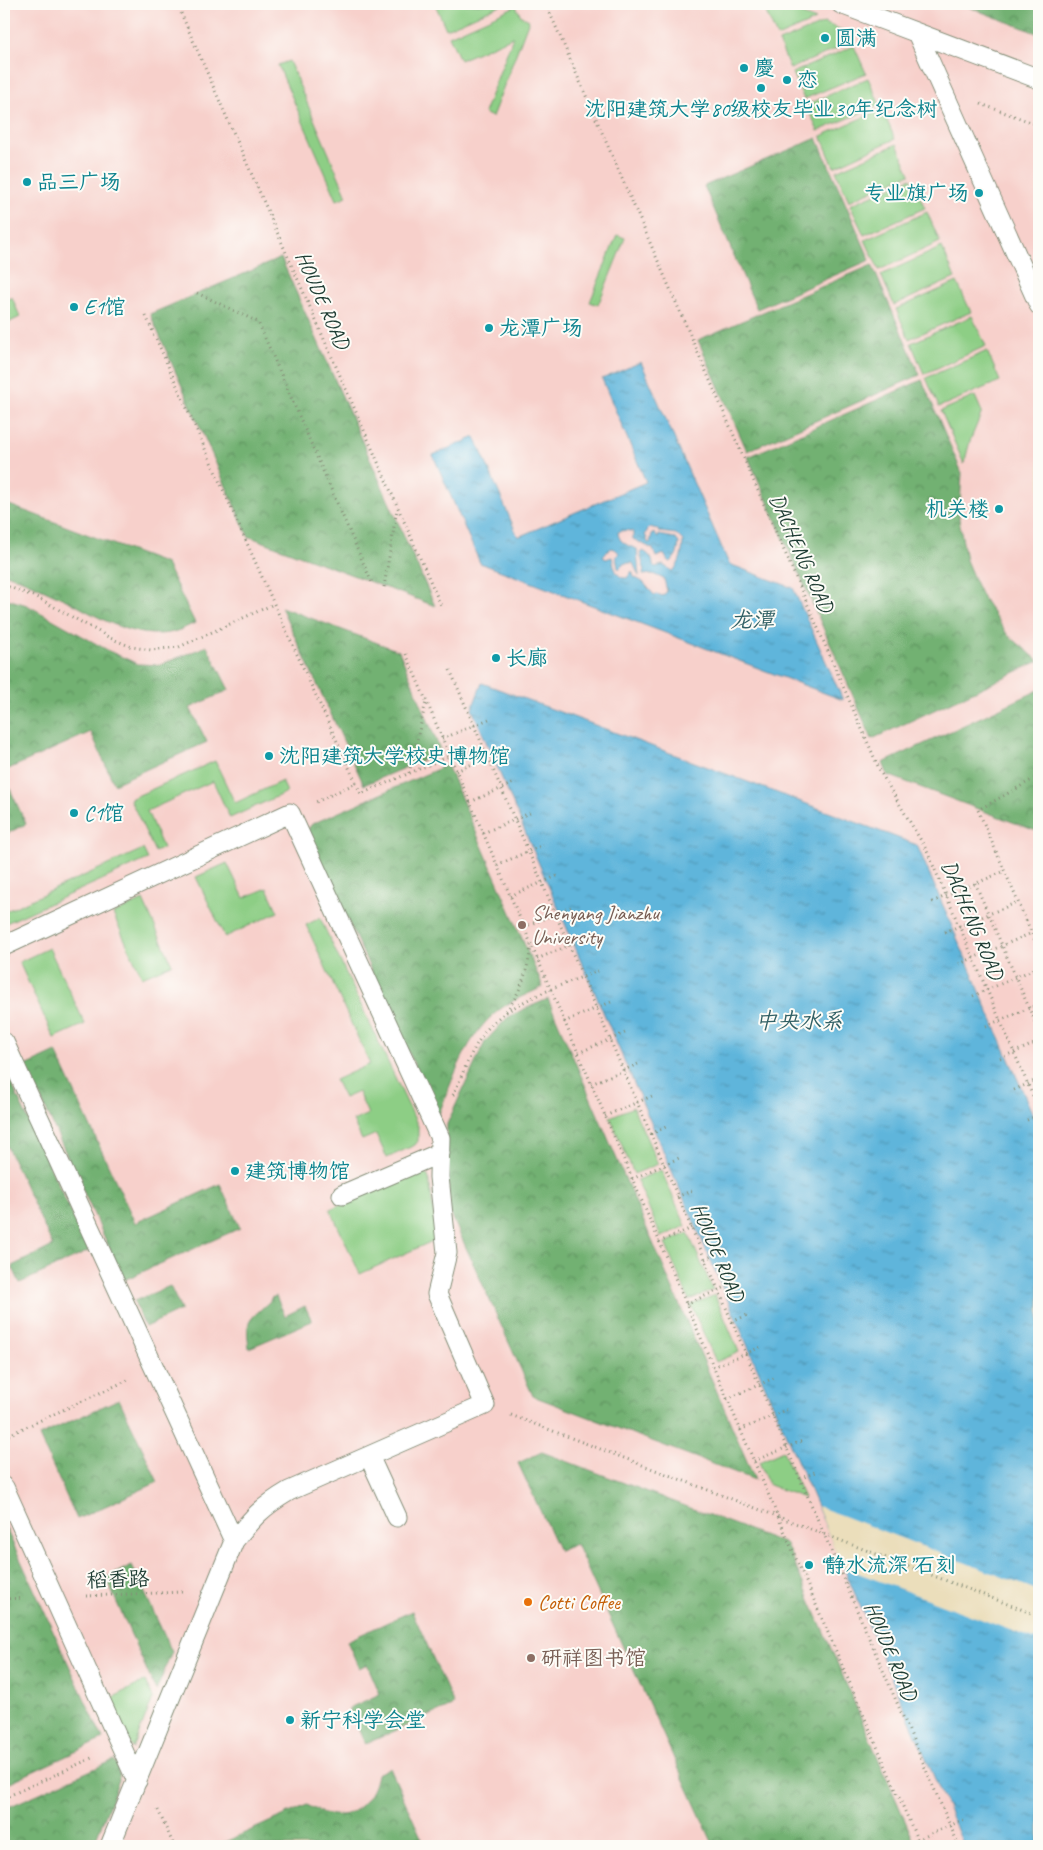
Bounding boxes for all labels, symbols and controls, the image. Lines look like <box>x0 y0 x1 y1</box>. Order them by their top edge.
place label: 圆满 <box>835 25 877 51</box>
marker: 圆满 <box>819 32 831 44</box>
place label: 慶 <box>754 55 775 81</box>
marker: 慶 <box>738 62 750 74</box>
place label: 恋 <box>797 67 818 93</box>
marker: 恋 <box>781 74 793 86</box>
marker: 沈阳建筑大学80级校友毕业30年纪念树 <box>755 82 767 94</box>
place label: 沈阳建筑大学80级校友毕业30年纪念树 <box>585 96 937 122</box>
place label: 品三广场 <box>37 169 121 195</box>
marker: 品三广场 <box>21 176 33 188</box>
place label: 专业旗广场 <box>864 180 969 206</box>
marker: 专业旗广场 <box>973 187 985 199</box>
street label: HOUDE ROAD <box>290 247 357 354</box>
place label: E1馆 <box>84 294 126 320</box>
marker: E1馆 <box>68 301 80 313</box>
place label: 龙潭广场 <box>499 315 583 341</box>
marker: 龙潭广场 <box>483 322 495 334</box>
street label: DACHENG ROAD <box>764 490 840 618</box>
place label: 机关楼 <box>926 496 989 522</box>
marker: 机关楼 <box>993 503 1005 515</box>
water label: 龙潭 <box>730 606 776 634</box>
place label: 长廊 <box>506 645 548 671</box>
marker: 长廊 <box>490 652 502 664</box>
place label: 沈阳建筑大学校史博物馆 <box>279 743 510 769</box>
marker: 沈阳建筑大学校史博物馆 <box>263 750 275 762</box>
place label: C1馆 <box>84 800 124 826</box>
marker: C1馆 <box>68 807 80 819</box>
street label: DACHENG ROAD <box>936 857 1010 985</box>
place label: Shenyang Jianzhu University <box>532 900 660 950</box>
marker: Shenyang Jianzhu University <box>516 919 528 931</box>
water label: 中央水系 <box>755 1007 843 1035</box>
place label: 建筑博物馆 <box>245 1158 350 1184</box>
marker: 建筑博物馆 <box>229 1165 241 1177</box>
street label: HOUDE ROAD <box>686 1199 751 1307</box>
place label: “静水流深”石刻 <box>819 1552 956 1578</box>
marker: “静水流深”石刻 <box>803 1559 815 1571</box>
street label: 稻香路 <box>86 1565 150 1593</box>
place label: Cotti Coffee <box>538 1589 621 1615</box>
marker: Cotti Coffee <box>522 1596 534 1608</box>
street label: HOUDE ROAD <box>859 1598 924 1706</box>
place label: 研祥图书馆 <box>541 1645 646 1671</box>
marker: 研祥图书馆 <box>525 1652 537 1664</box>
place label: 新宁科学会堂 <box>300 1707 426 1733</box>
marker: 新宁科学会堂 <box>284 1714 296 1726</box>

